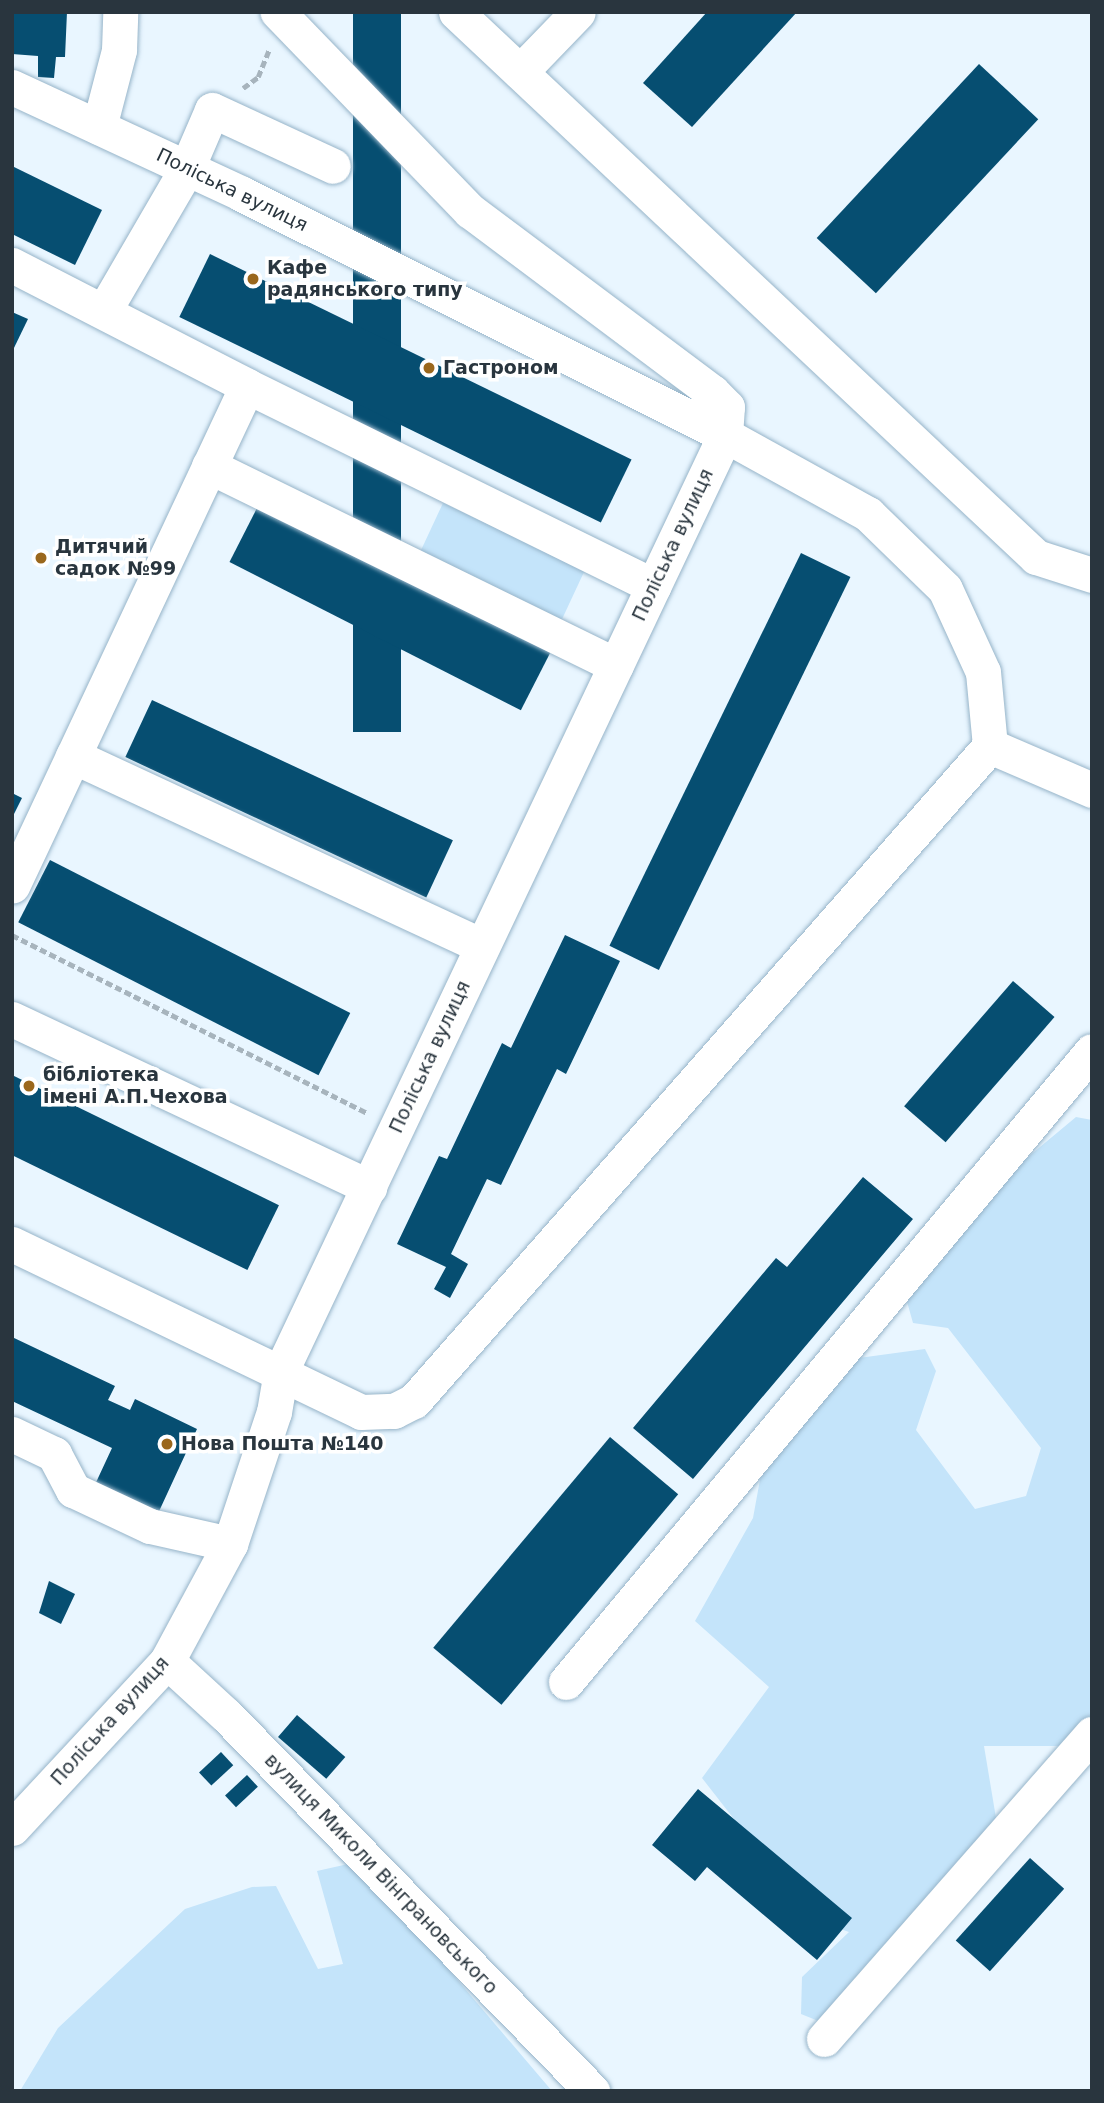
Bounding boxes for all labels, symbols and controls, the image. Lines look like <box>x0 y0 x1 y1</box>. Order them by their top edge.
street label: Поліська вулиця <box>153 143 311 237</box>
place label: Кафе радянського типу <box>267 257 463 301</box>
marker: Кафе радянського типу <box>245 271 261 287</box>
place label: Гастроном <box>443 357 559 379</box>
marker: Гастроном <box>421 360 437 376</box>
street label: Поліська вулиця <box>628 465 718 625</box>
place label: Дитячий садок №99 <box>55 536 176 580</box>
marker: Дитячий садок №99 <box>33 550 49 566</box>
street label: Поліська вулиця <box>385 977 475 1137</box>
place label: бібліотека імені А.П.Чехова <box>43 1064 228 1108</box>
marker: бібліотека імені А.П.Чехова <box>21 1078 37 1094</box>
place label: Нова Пошта №140 <box>181 1433 384 1455</box>
marker: Нова Пошта №140 <box>159 1436 175 1452</box>
street label: Поліська вулиця <box>46 1652 174 1790</box>
street label: вулиця Миколи Вінграновського <box>260 1749 502 1999</box>

